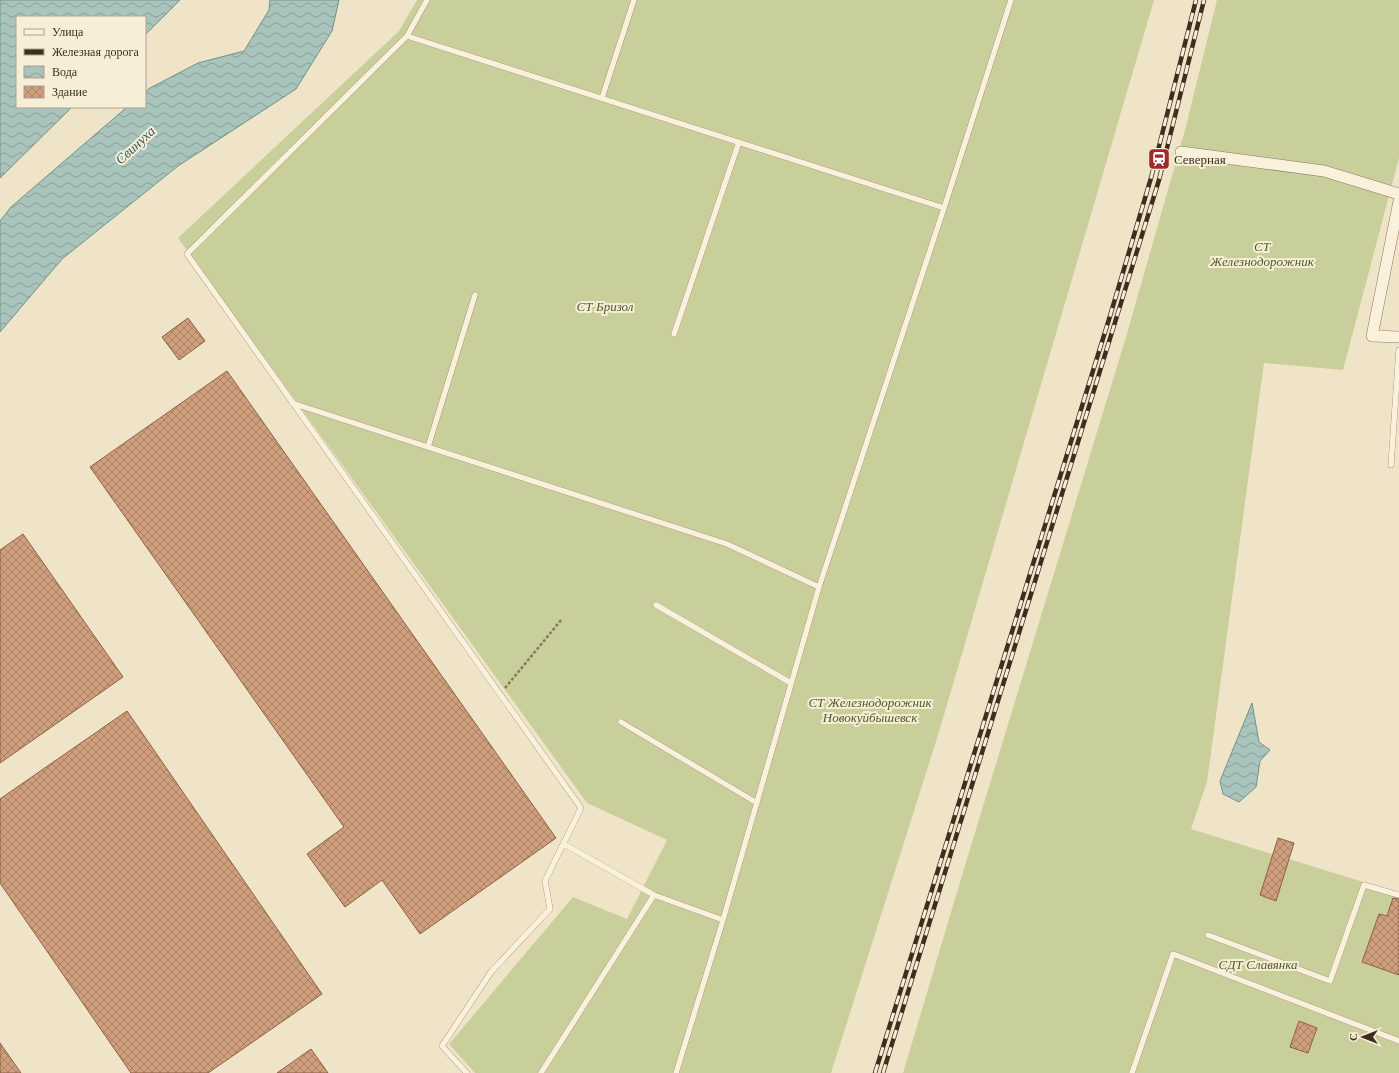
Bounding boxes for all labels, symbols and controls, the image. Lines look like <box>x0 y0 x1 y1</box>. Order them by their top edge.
legend <box>16 16 146 108</box>
text: Улица <box>52 24 84 39</box>
text: Железная дорога <box>52 44 139 59</box>
text: Вода <box>52 64 78 79</box>
text: Здание <box>52 84 87 99</box>
water label: Свинуха <box>111 122 159 168</box>
station icon: Северная <box>1146 146 1172 172</box>
place label: Северная <box>1174 151 1226 168</box>
park label: СТ Железнодорожник <box>1209 238 1315 270</box>
park label: СТ Бризол <box>577 298 634 315</box>
park label: СТ Железнодорожник Новокуйбышевск <box>808 694 932 726</box>
park label: СДТ Славянка <box>1219 956 1298 973</box>
north arrow <box>1343 1017 1383 1057</box>
text: С <box>1346 1033 1360 1041</box>

